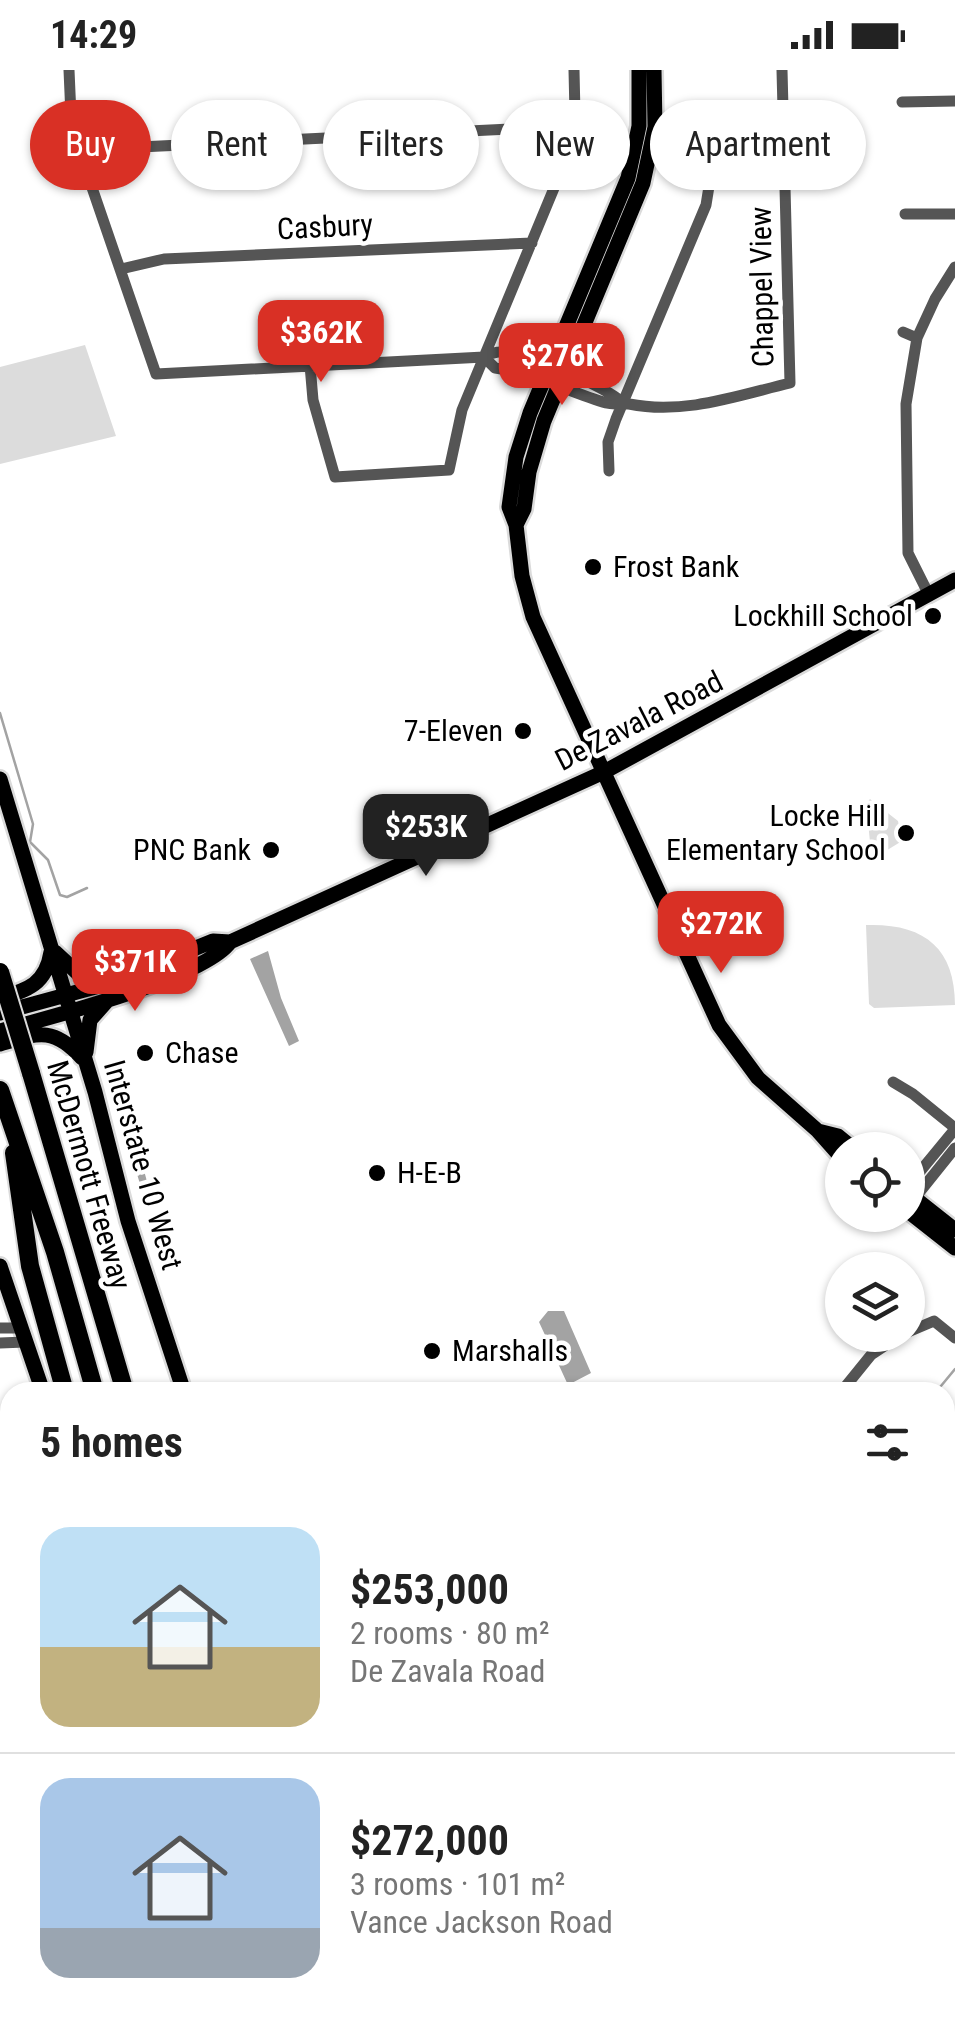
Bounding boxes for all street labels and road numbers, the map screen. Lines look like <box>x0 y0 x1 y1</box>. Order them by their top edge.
street label: Chappel View <box>743 206 780 368</box>
street label: Casbury <box>276 207 374 246</box>
street label: De Zavala Road <box>549 663 728 778</box>
street label: McDermott Freeway <box>40 1056 139 1293</box>
street label: Interstate 10 West <box>97 1056 190 1274</box>

